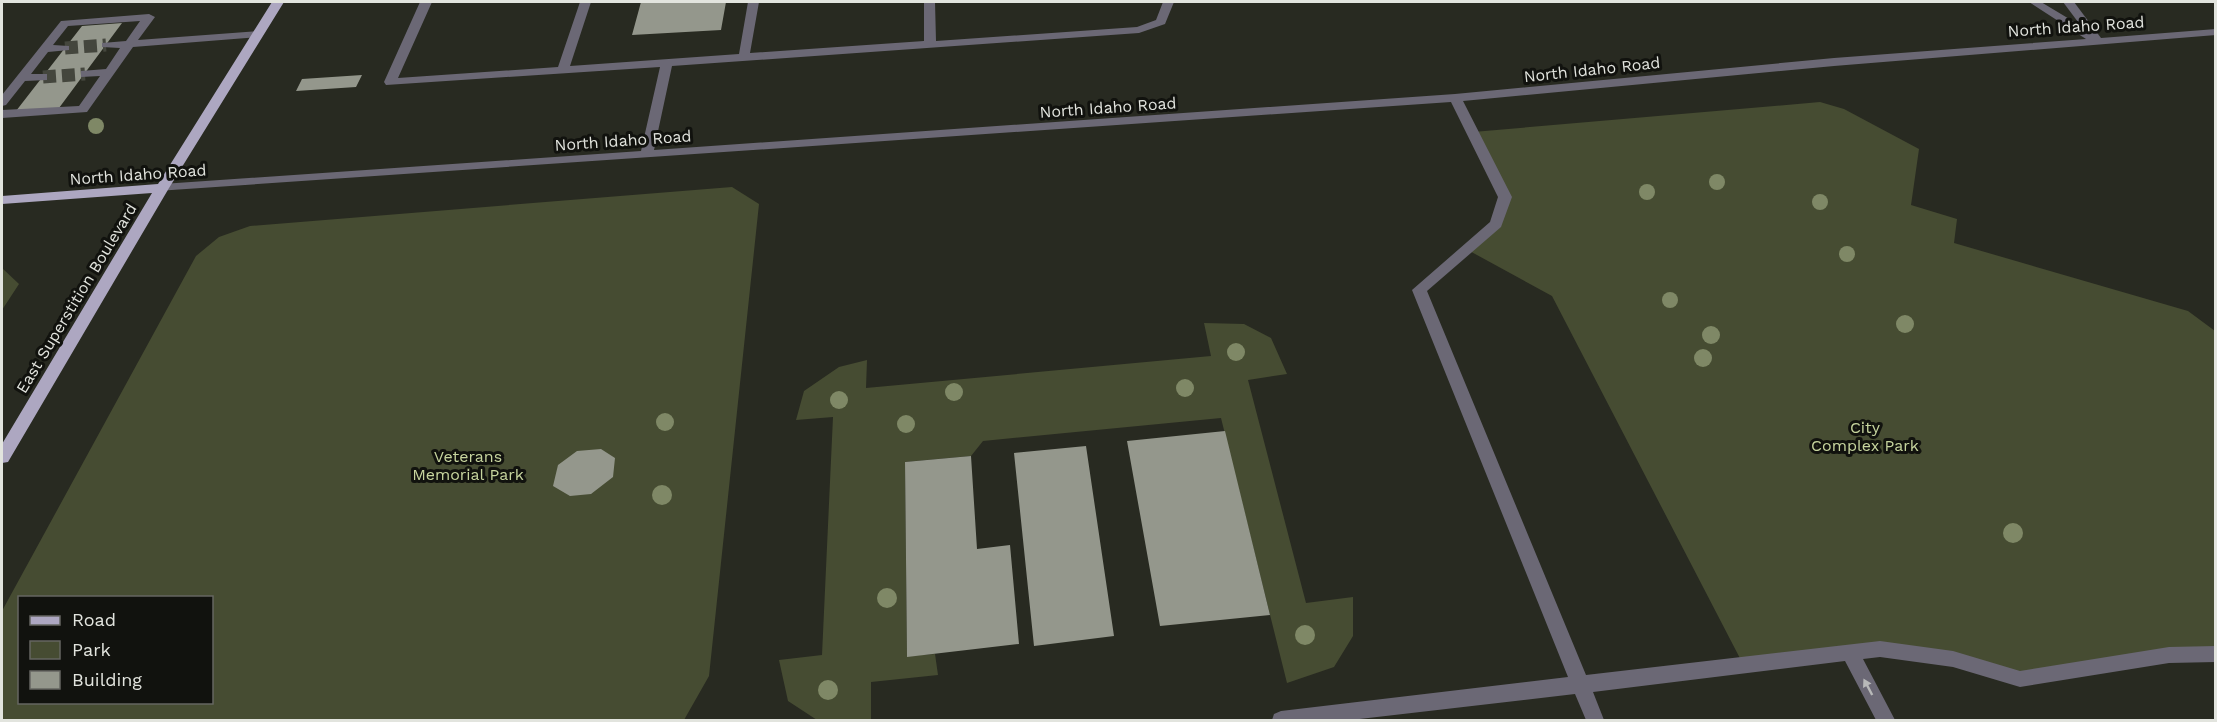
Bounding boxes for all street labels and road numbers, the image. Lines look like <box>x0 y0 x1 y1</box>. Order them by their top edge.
street label: North Idaho Road <box>2007 12 2145 41</box>
street label: North Idaho Road <box>1523 53 1661 86</box>
street label: North Idaho Road <box>1039 93 1177 122</box>
street label: North Idaho Road <box>554 126 692 155</box>
street label: North Idaho Road <box>69 160 207 189</box>
street label: East Superstition Boulevard <box>12 200 141 397</box>

